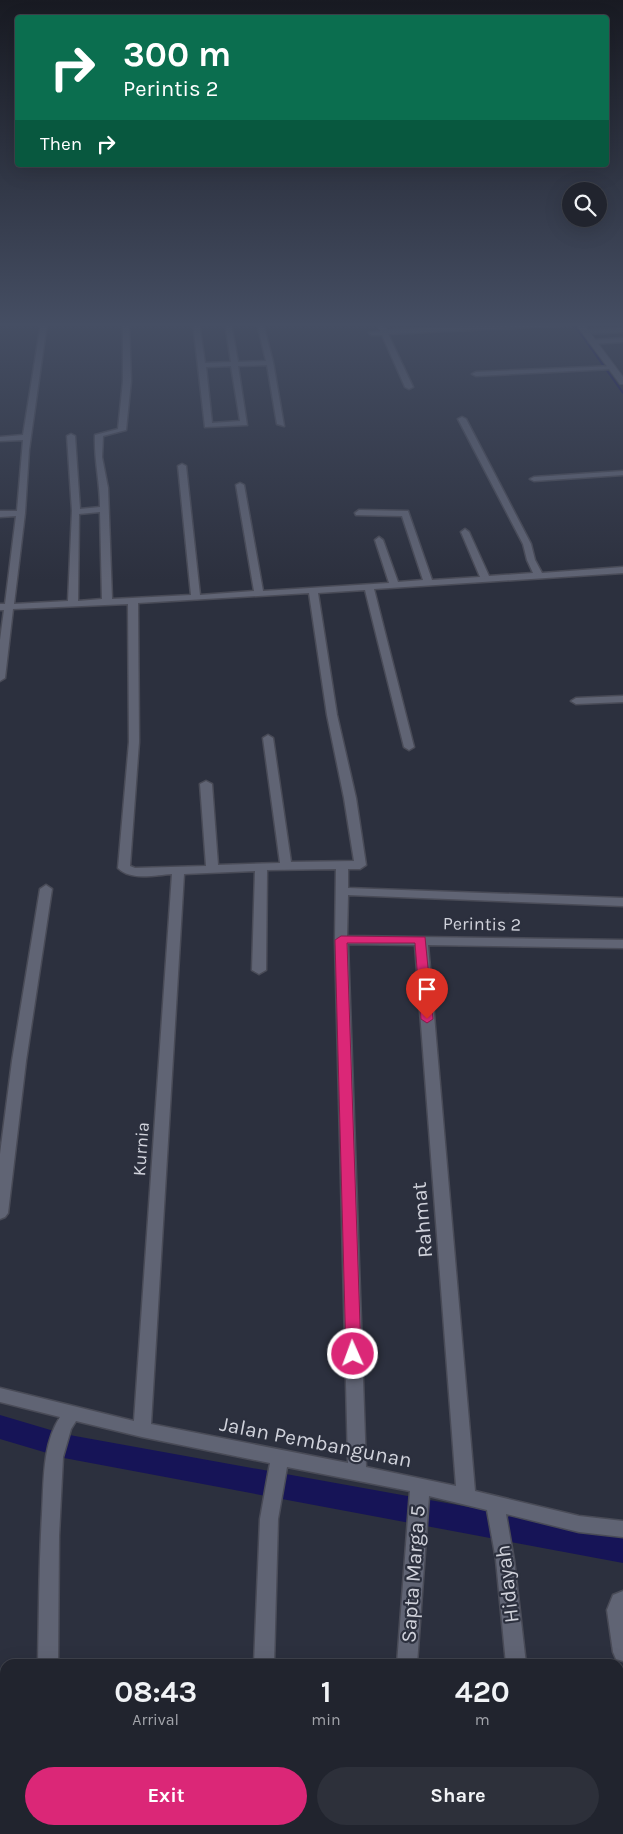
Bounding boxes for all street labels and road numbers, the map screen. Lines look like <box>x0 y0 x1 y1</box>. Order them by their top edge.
street label: Perintis 2 <box>443 912 521 936</box>
street label: Kurnia <box>128 1121 154 1177</box>
street label: Rahmat <box>407 1181 437 1259</box>
street label: Jalan Pembangunan <box>218 1412 414 1472</box>
street label: Sapta Marga 5 <box>396 1504 430 1644</box>
street label: Hidayah <box>490 1544 524 1624</box>

